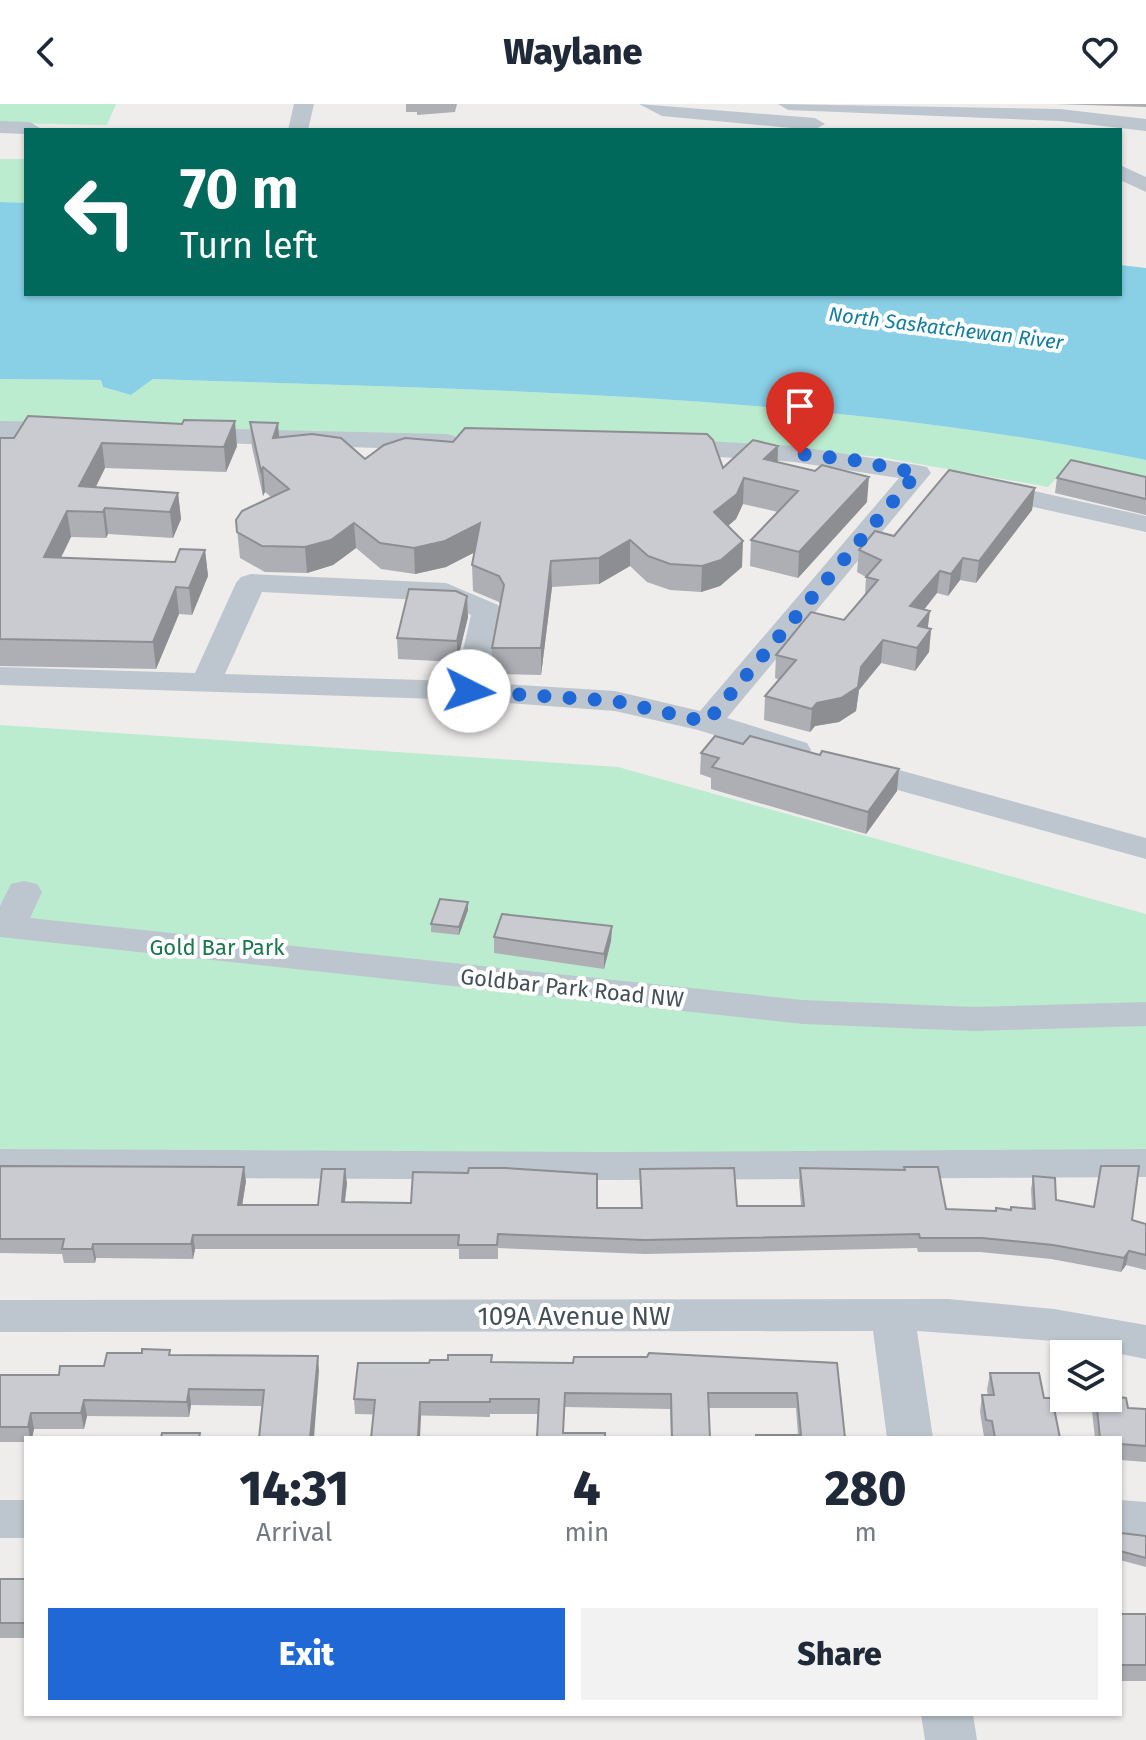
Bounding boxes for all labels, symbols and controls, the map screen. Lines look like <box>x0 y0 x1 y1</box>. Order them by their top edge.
icon: back <box>24 30 68 74</box>
text: Waylane <box>504 30 642 74</box>
icon: heart <box>1078 30 1122 74</box>
text: 70 m <box>180 156 299 223</box>
icon: left <box>48 160 152 264</box>
text: Turn left <box>180 224 318 268</box>
water label: North Saskatchewan River <box>827 302 1066 354</box>
pin <box>766 372 834 454</box>
icon: arrive <box>778 384 822 428</box>
position arrow <box>427 649 511 733</box>
park label: Gold Bar Park <box>149 934 285 961</box>
street label: Goldbar Park Road NW <box>459 963 685 1013</box>
street label: 109A Avenue NW <box>477 1301 671 1332</box>
map controls <box>1050 1340 1122 1412</box>
button: layers <box>1050 1340 1122 1412</box>
text: 14:31 <box>239 1460 349 1518</box>
text: 4 <box>573 1460 601 1518</box>
text: 280 <box>825 1460 907 1518</box>
text: Arrival <box>256 1517 332 1548</box>
text: min <box>564 1517 609 1548</box>
text: m <box>854 1517 877 1548</box>
button: Exit <box>48 1608 565 1700</box>
button: Share <box>581 1608 1098 1700</box>

